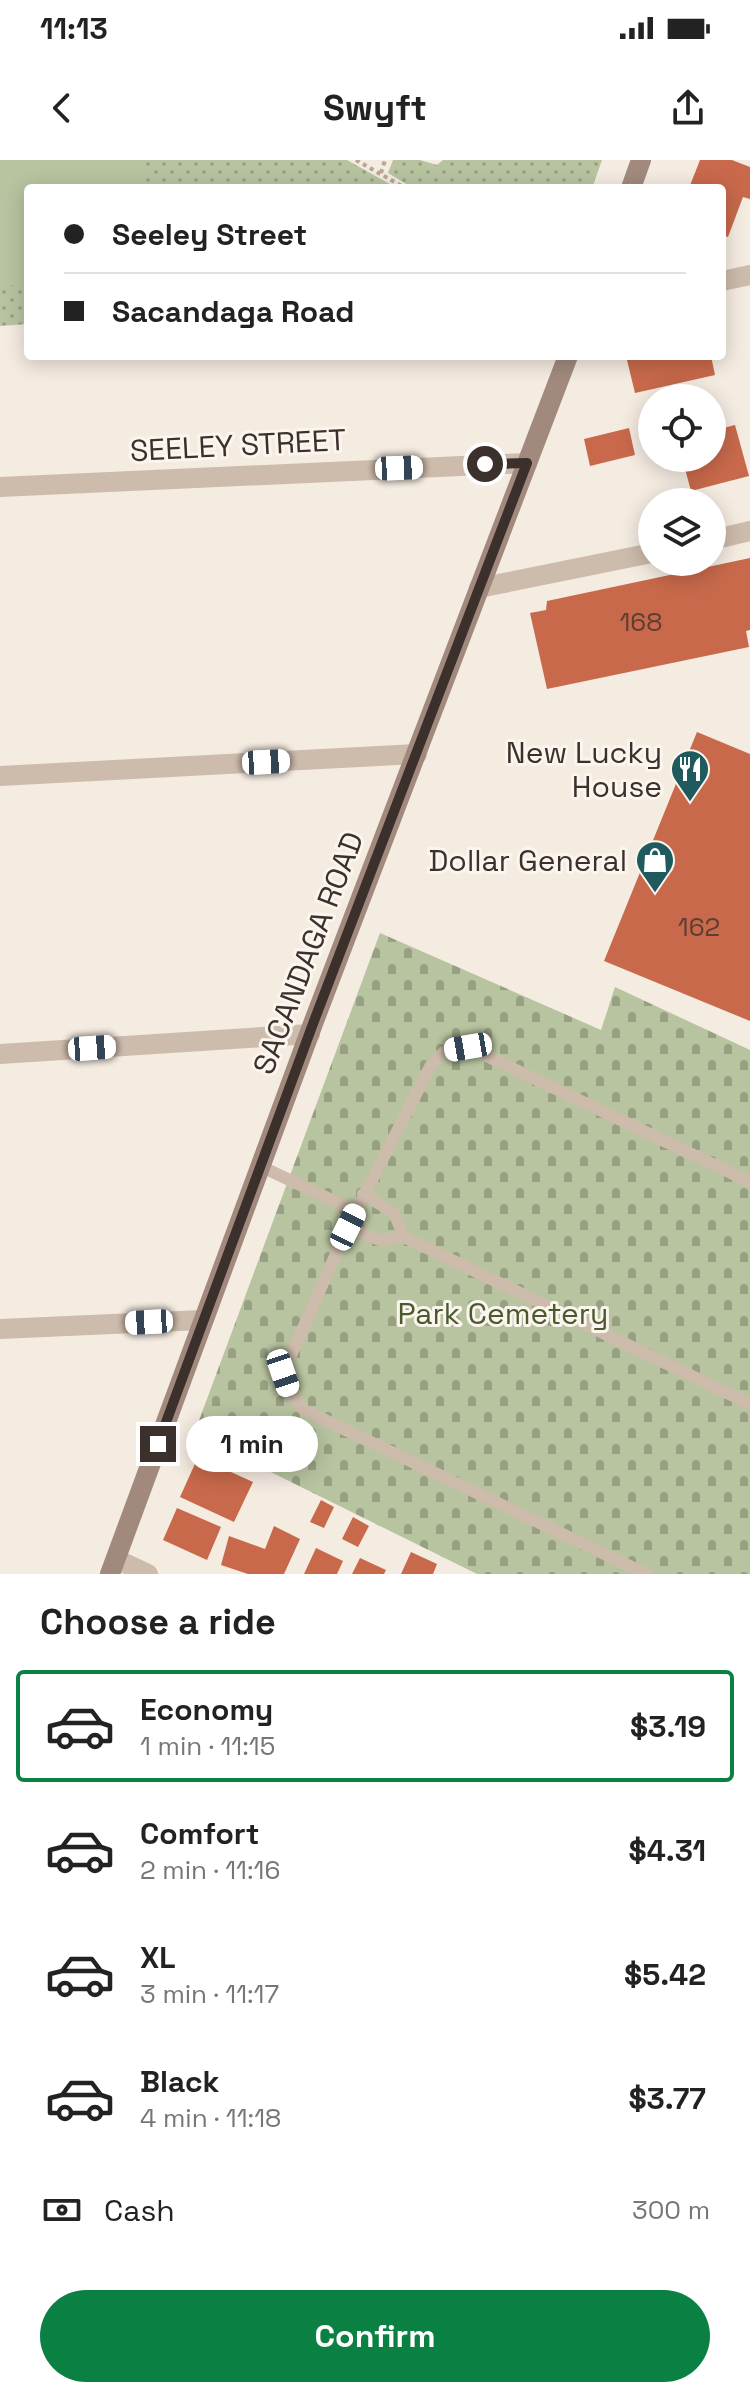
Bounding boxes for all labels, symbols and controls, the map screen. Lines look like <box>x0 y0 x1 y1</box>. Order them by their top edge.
text: 11:13 <box>40 9 108 48</box>
text: Swyft <box>323 85 427 131</box>
icon: back <box>40 86 84 130</box>
icon: share <box>666 86 710 130</box>
text: Seeley Street <box>112 215 307 254</box>
text: Sacandaga Road <box>112 292 354 331</box>
map controls <box>638 384 726 576</box>
button: locate <box>638 384 726 472</box>
street label: SEELEY STREET <box>129 420 347 470</box>
route start <box>467 446 503 482</box>
car <box>375 455 423 481</box>
button: layers <box>638 488 726 576</box>
house number: 168 <box>620 605 662 639</box>
place label: New Lucky House <box>506 733 662 806</box>
restaurant icon: New Lucky House <box>669 748 711 803</box>
car <box>241 749 291 775</box>
street label: SACANDAGA ROAD <box>244 826 372 1080</box>
shop icon: Dollar General <box>634 839 676 894</box>
place label: Dollar General <box>428 841 627 880</box>
house number: 162 <box>678 910 720 944</box>
car <box>442 1031 494 1063</box>
car <box>67 1034 117 1062</box>
car <box>327 1200 369 1254</box>
park label: Park Cemetery <box>398 1294 608 1333</box>
car <box>124 1309 174 1335</box>
car <box>264 1346 302 1400</box>
callout: 1 min <box>186 1416 318 1472</box>
route end <box>140 1426 176 1462</box>
text: 1 min <box>220 1427 284 1461</box>
text: Choose a ride <box>40 1599 276 1645</box>
icon: car <box>44 1690 116 1762</box>
text: Economy <box>140 1690 273 1729</box>
text: $3.19 <box>630 1707 706 1746</box>
text: 1 min · 11:15 <box>140 1729 275 1763</box>
icon: car <box>44 1814 116 1886</box>
text: Comfort <box>140 1814 259 1853</box>
text: $4.31 <box>629 1831 706 1870</box>
text: 2 min · 11:16 <box>140 1853 280 1887</box>
icon: car <box>44 1938 116 2010</box>
text: XL <box>140 1938 176 1977</box>
text: $5.42 <box>624 1955 706 1994</box>
text: 3 min · 11:17 <box>140 1977 279 2011</box>
icon: car <box>44 2062 116 2134</box>
text: Black <box>140 2062 219 2101</box>
text: $3.77 <box>628 2079 706 2118</box>
text: 4 min · 11:18 <box>140 2101 281 2135</box>
icon: cash <box>40 2188 84 2232</box>
text: Cash <box>104 2191 175 2230</box>
text: 300 m <box>632 2193 710 2227</box>
button: Confirm <box>40 2290 710 2382</box>

